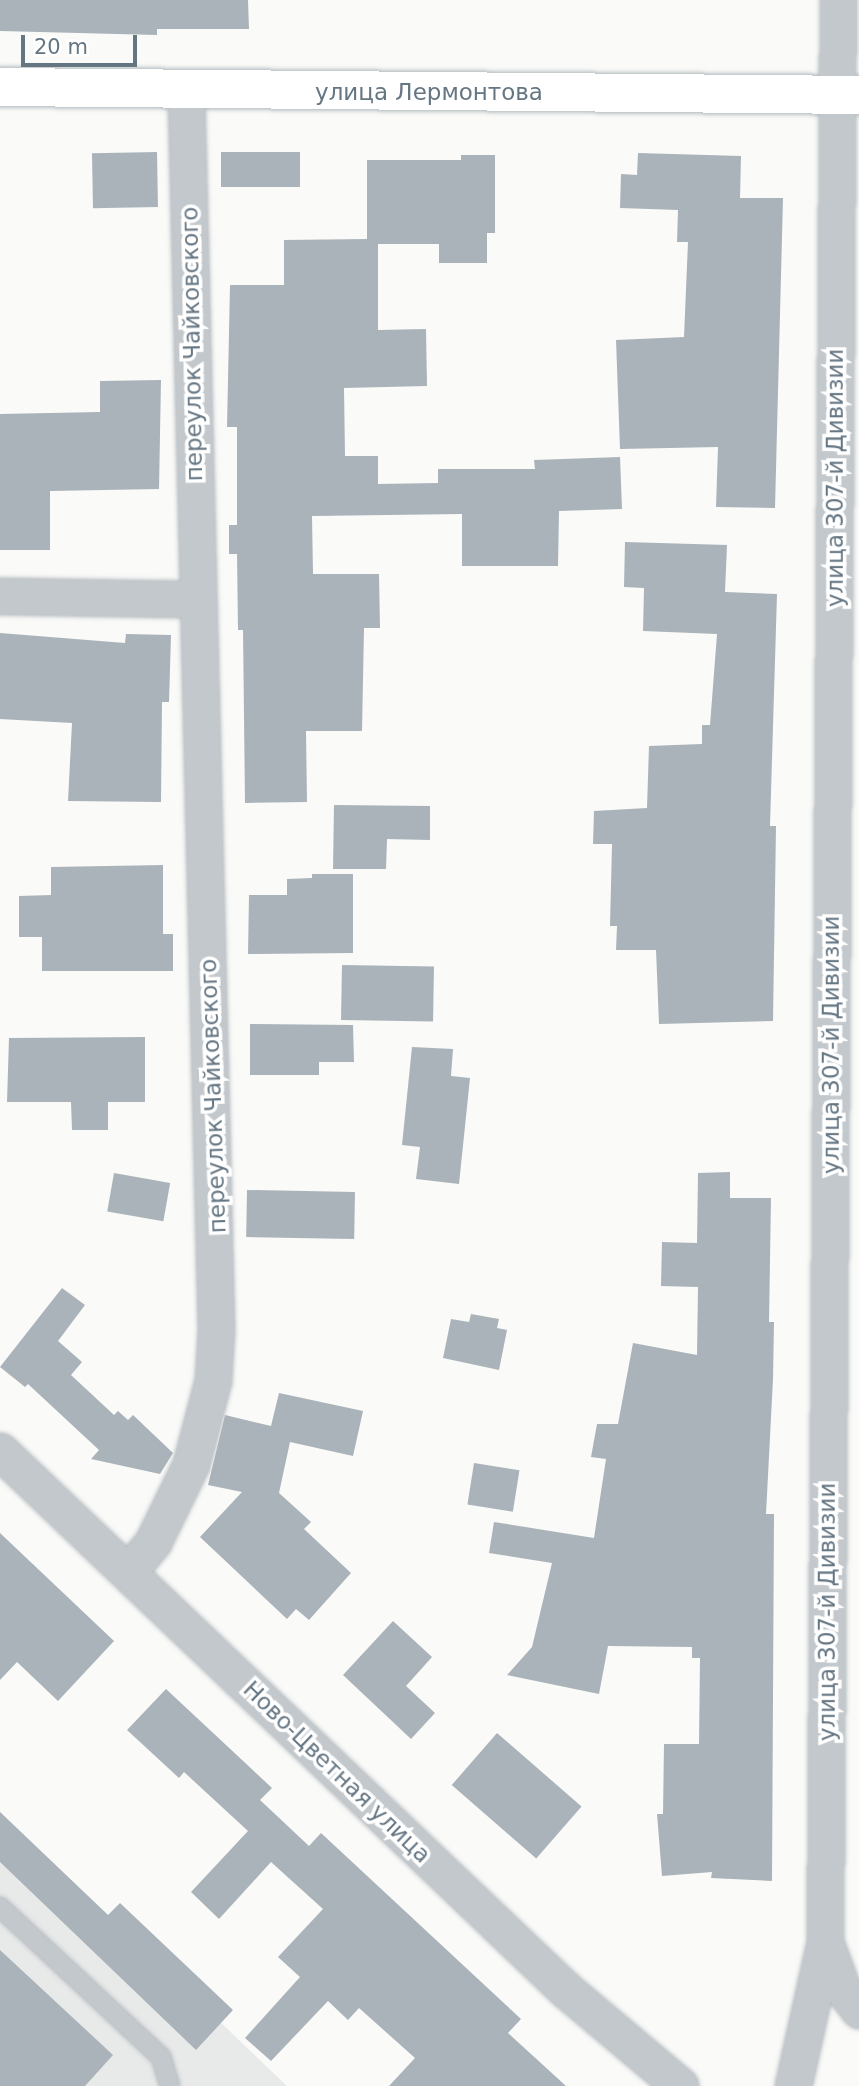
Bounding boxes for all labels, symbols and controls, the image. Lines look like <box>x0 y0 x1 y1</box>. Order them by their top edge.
scale bar <box>24 21 140 65</box>
text: 20 m <box>34 35 88 59</box>
street label: улица Лермонтова <box>315 78 543 106</box>
street label: переулок Чайковского <box>176 206 208 482</box>
street label: улица 307-й Дивизии <box>821 349 849 607</box>
street label: улица 307-й Дивизии <box>817 916 845 1174</box>
street label: переулок Чайковского <box>194 958 232 1234</box>
street label: улица 307-й Дивизии <box>813 1483 841 1741</box>
street label: Ново-Цветная улица <box>238 1675 436 1869</box>

